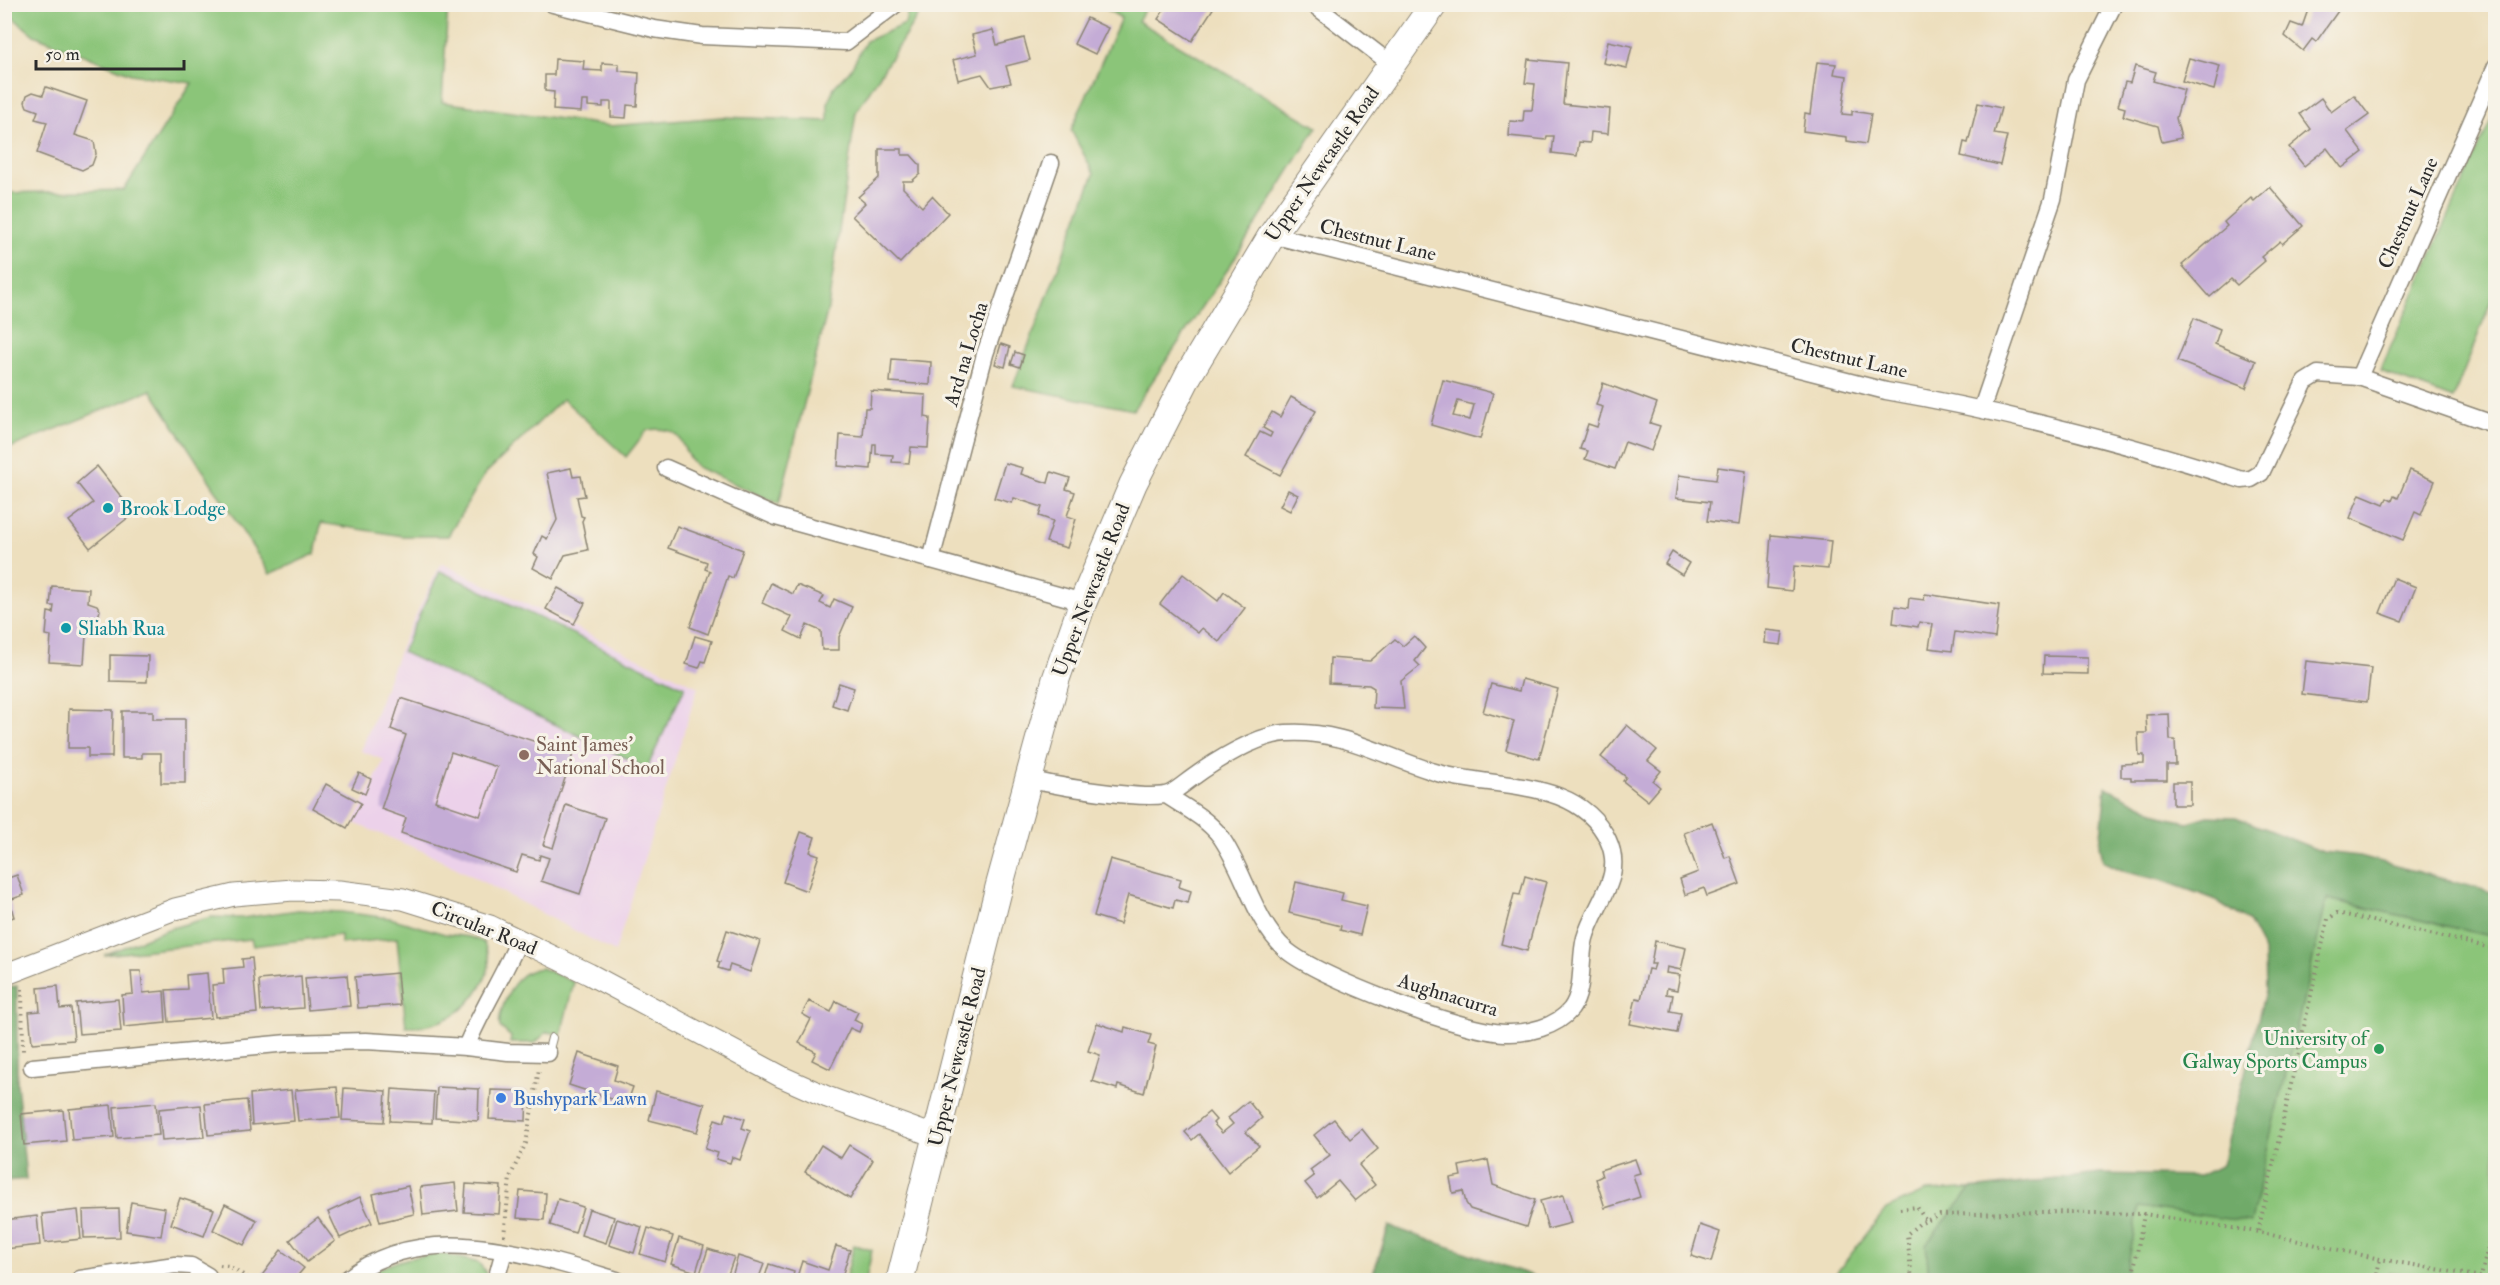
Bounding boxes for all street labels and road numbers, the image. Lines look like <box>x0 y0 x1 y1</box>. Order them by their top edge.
street label: Upper Newcastle Road <box>1259 81 1386 247</box>
street label: Chestnut Lane <box>2372 153 2444 273</box>
street label: Chestnut Lane <box>1317 213 1439 267</box>
street label: Ard na Locha <box>938 298 994 410</box>
street label: Chestnut Lane <box>1788 332 1910 384</box>
street label: Upper Newcastle Road <box>1046 500 1137 681</box>
street label: Circular Road <box>427 895 541 961</box>
street label: Upper Newcastle Road <box>923 965 992 1149</box>
street label: Aughnacurra <box>1394 968 1502 1022</box>

